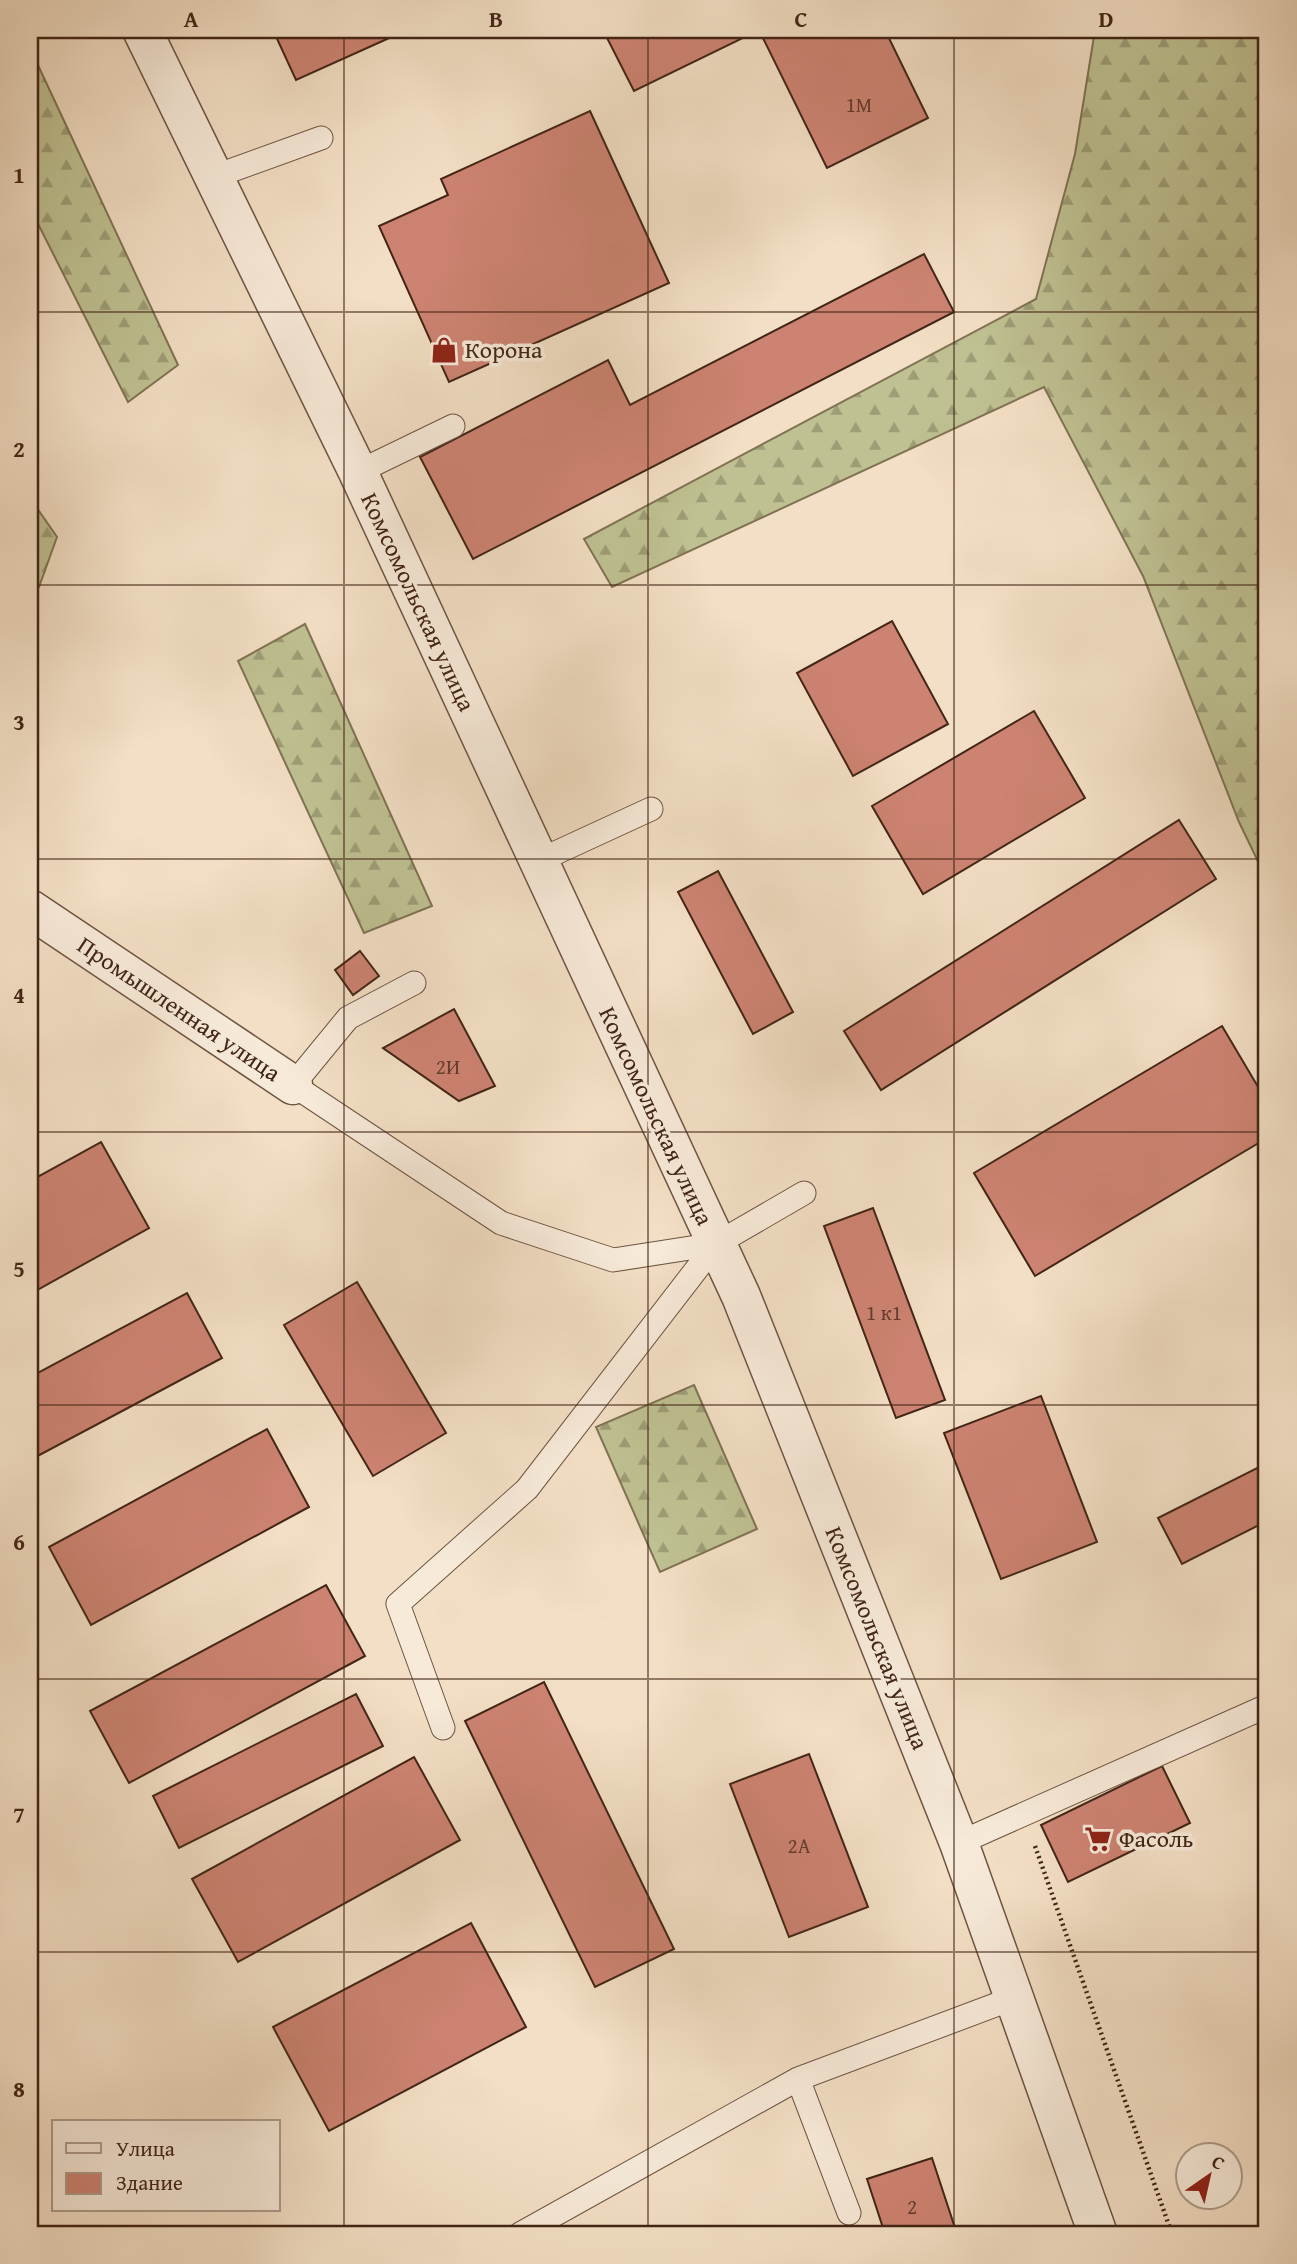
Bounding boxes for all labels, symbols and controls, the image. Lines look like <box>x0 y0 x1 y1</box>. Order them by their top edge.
text: A <box>184 2 199 35</box>
text: B <box>489 2 503 35</box>
text: C <box>794 2 808 35</box>
text: D <box>1099 2 1114 35</box>
house number: 1М <box>846 89 872 120</box>
text: 1 <box>13 158 25 191</box>
place label: Корона <box>465 332 543 367</box>
shop icon: Корона <box>429 335 459 365</box>
text: 2 <box>13 432 25 465</box>
street label: Комсомольская улица <box>352 487 485 717</box>
text: 3 <box>13 705 25 738</box>
street label: Промышленная улица <box>71 927 289 1090</box>
text: 4 <box>13 978 25 1011</box>
street label: Комсомольская улица <box>590 1001 723 1231</box>
house number: 2И <box>436 1051 460 1082</box>
text: 5 <box>13 1252 25 1285</box>
house number: 1 к1 <box>866 1297 902 1328</box>
street label: Комсомольская улица <box>817 1521 938 1755</box>
text: 6 <box>13 1525 25 1558</box>
text: 7 <box>13 1798 25 1831</box>
place label: Фасоль <box>1119 1821 1193 1856</box>
supermarket icon: Фасоль <box>1083 1824 1113 1854</box>
house number: 2А <box>788 1830 811 1861</box>
text: 8 <box>13 2072 25 2105</box>
legend <box>52 2120 280 2212</box>
text: Улица <box>116 2133 175 2164</box>
north arrow <box>1174 2142 1244 2212</box>
text: С <box>1206 2147 1231 2177</box>
text: Здание <box>116 2167 183 2198</box>
house number: 2 <box>907 2191 917 2222</box>

